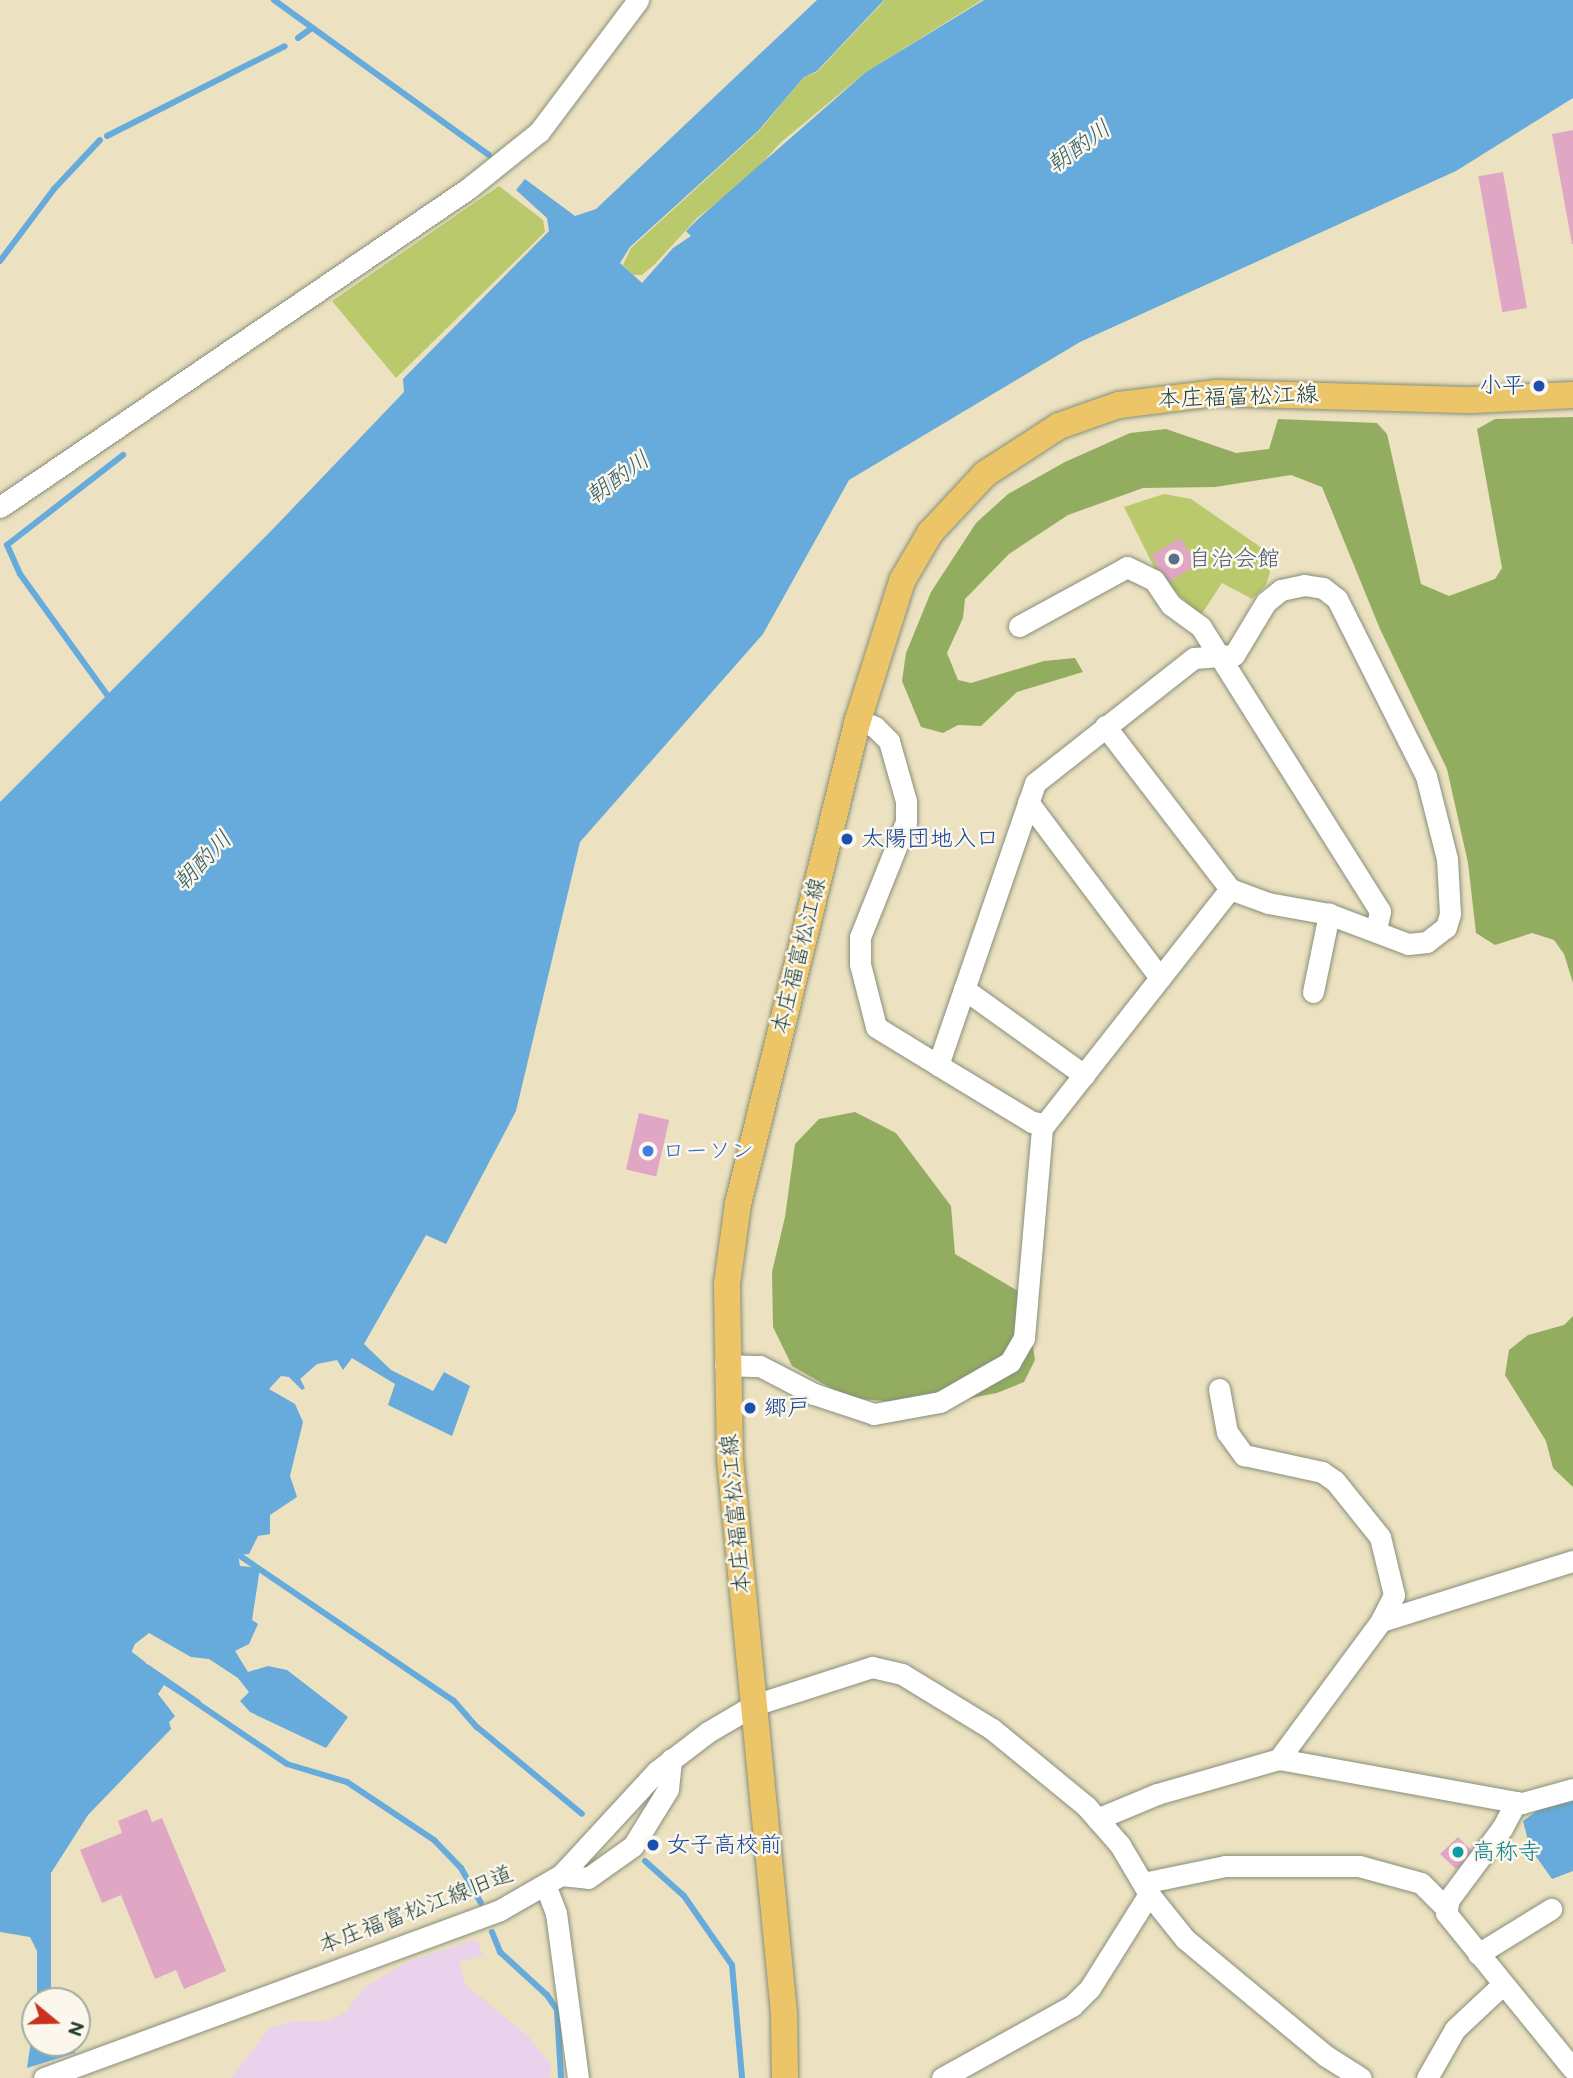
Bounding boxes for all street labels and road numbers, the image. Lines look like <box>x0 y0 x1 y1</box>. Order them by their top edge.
street label: 本庄福富松江線 <box>1157 380 1319 414</box>
street label: 本庄福富松江線 <box>766 875 832 1037</box>
street label: 本庄福富松江線 <box>715 1433 757 1595</box>
street label: 本庄福富松江線旧道 <box>314 1860 518 1960</box>

